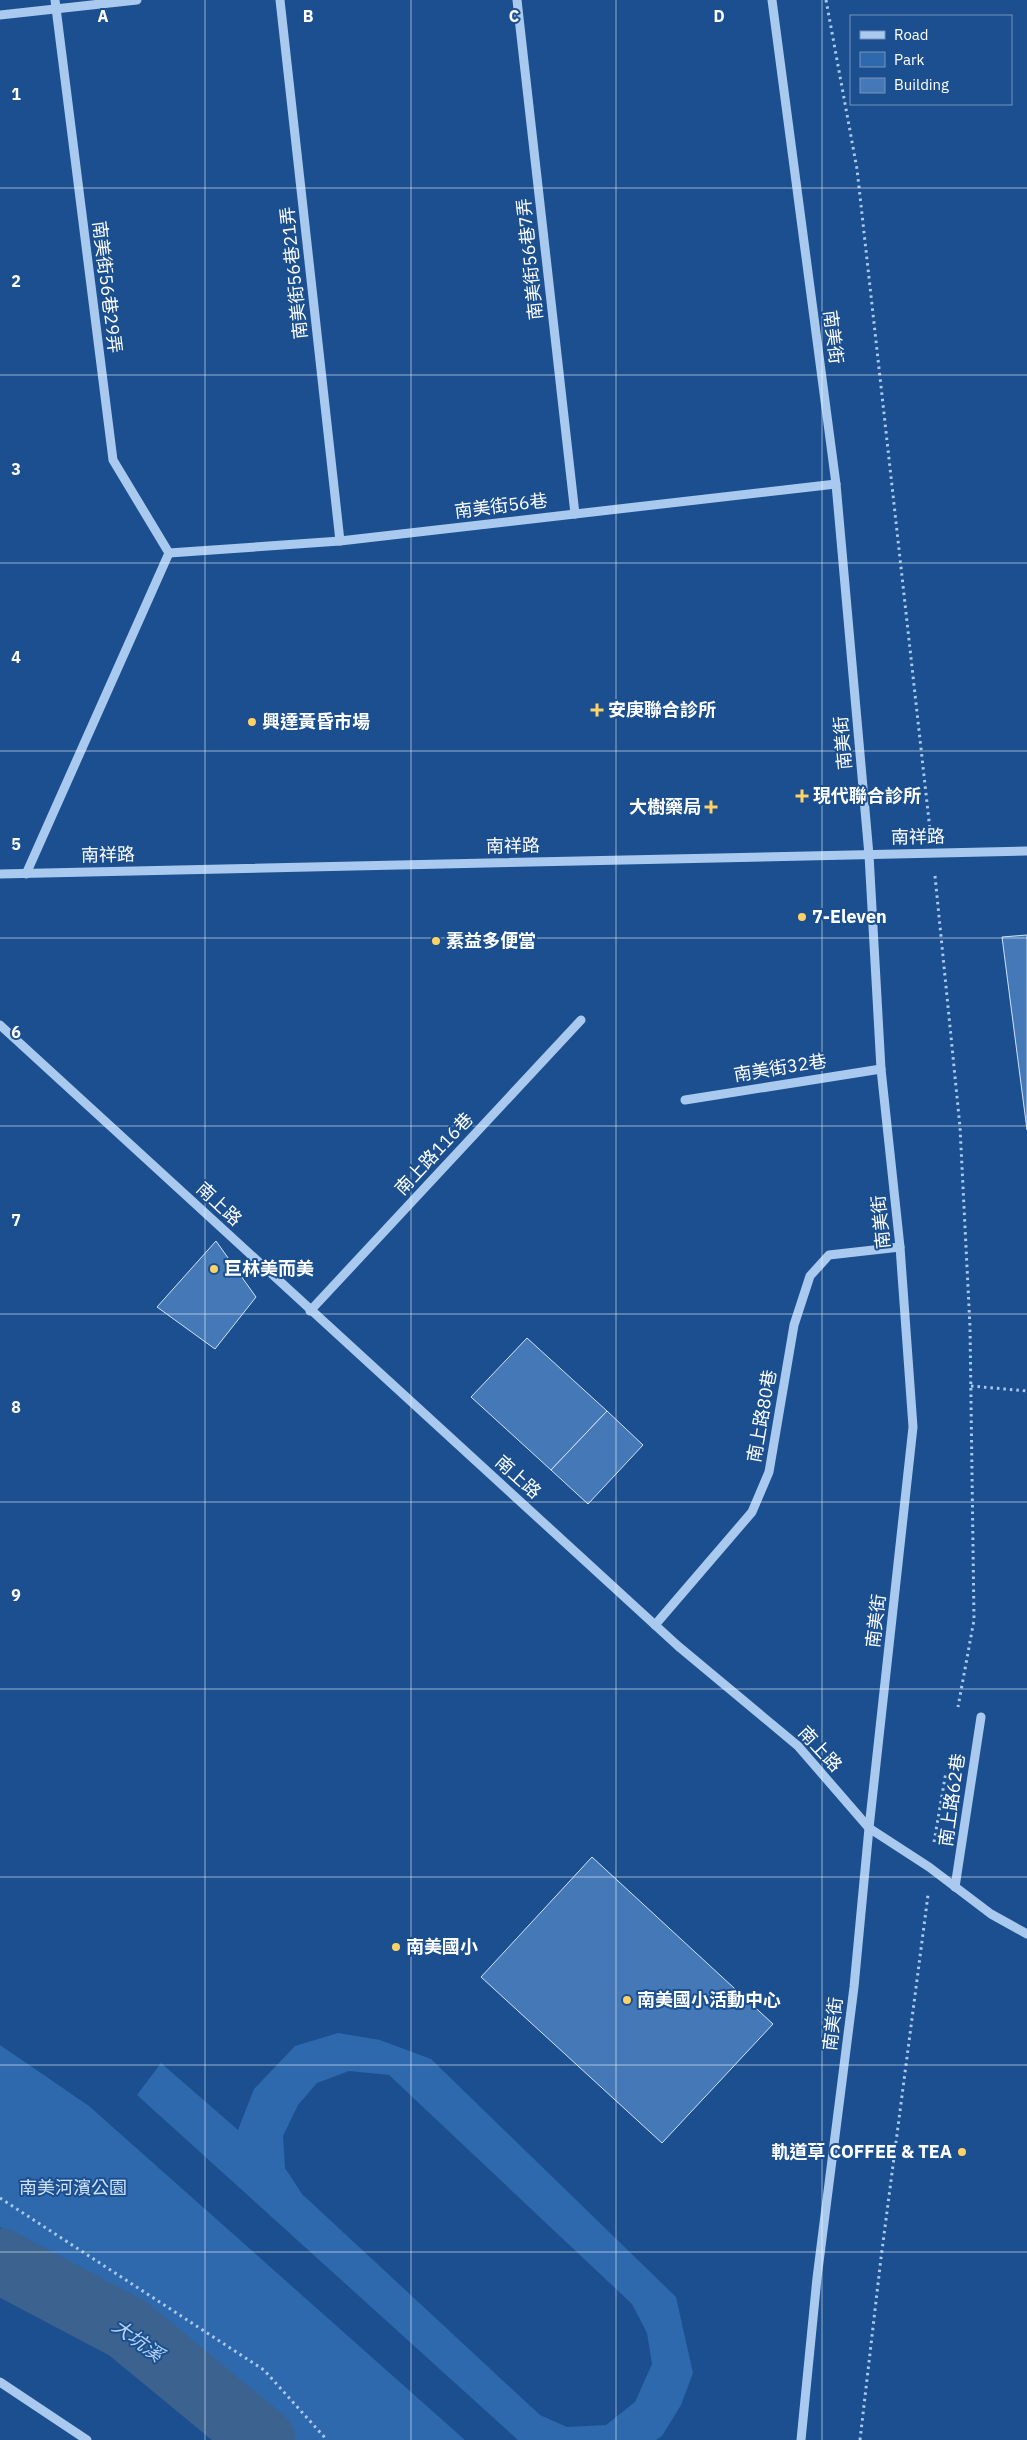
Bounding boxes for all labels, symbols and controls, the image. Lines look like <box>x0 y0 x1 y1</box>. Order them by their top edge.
text: A <box>98 6 109 26</box>
text: B <box>303 6 314 26</box>
text: C <box>509 6 519 26</box>
text: D <box>713 6 725 26</box>
legend <box>850 15 1012 105</box>
text: Road <box>894 25 929 44</box>
text: Park <box>894 50 924 69</box>
text: Building <box>894 75 949 94</box>
text: 1 <box>11 84 21 104</box>
street label: 南美街56巷7弄 <box>512 197 547 321</box>
street label: 南美街56巷21弄 <box>275 206 312 340</box>
street label: 南美街56巷29弄 <box>88 219 127 354</box>
text: 2 <box>11 271 21 291</box>
street label: 南美街 <box>819 309 848 365</box>
text: 3 <box>11 459 21 479</box>
street label: 南美街56巷 <box>453 488 549 523</box>
text: 4 <box>11 647 21 667</box>
place label: 安庚聯合診所 <box>608 698 716 721</box>
marker: 安庚聯合診所 <box>590 703 604 717</box>
place label: 興達黃昏市場 <box>262 710 370 733</box>
street label: 南美街 <box>829 715 856 771</box>
marker: 興達黃昏市場 <box>246 716 258 728</box>
place label: 現代聯合診所 <box>813 784 921 807</box>
marker: 現代聯合診所 <box>795 789 809 803</box>
place label: 大樹藥局 <box>629 795 701 818</box>
marker: 大樹藥局 <box>705 801 717 813</box>
street label: 南祥路 <box>891 825 945 848</box>
text: 5 <box>11 834 21 854</box>
street label: 南祥路 <box>486 834 540 857</box>
street label: 南祥路 <box>81 843 135 866</box>
place label: 7-Eleven <box>812 905 887 928</box>
marker: 7-Eleven <box>796 911 808 923</box>
place label: 素益多便當 <box>446 929 536 952</box>
marker: 素益多便當 <box>430 935 442 947</box>
text: 6 <box>11 1022 21 1042</box>
street label: 南美街32巷 <box>732 1049 828 1086</box>
street label: 南上路116巷 <box>390 1108 478 1200</box>
street label: 南上路 <box>192 1177 247 1230</box>
street label: 南美街 <box>866 1194 895 1250</box>
text: 7 <box>11 1210 21 1230</box>
place label: 巨林美而美 <box>224 1257 314 1280</box>
marker: 巨林美而美 <box>208 1263 220 1275</box>
street label: 南上路80巷 <box>742 1368 781 1464</box>
text: 8 <box>11 1397 21 1417</box>
street label: 南上路 <box>491 1450 546 1503</box>
text: 9 <box>11 1585 21 1605</box>
street label: 南美街 <box>861 1593 890 1649</box>
street label: 南上路 <box>794 1721 847 1776</box>
street label: 南上路62巷 <box>934 1752 969 1848</box>
place label: 南美國小 <box>406 1935 478 1958</box>
marker: 南美國小 <box>390 1941 402 1953</box>
place label: 南美國小活動中心 <box>637 1988 781 2011</box>
marker: 南美國小活動中心 <box>621 1994 633 2006</box>
street label: 南美街 <box>818 1996 847 2052</box>
place label: 軌道草 COFFEE & TEA <box>771 2140 952 2163</box>
marker: 軌道草 COFFEE & TEA <box>956 2146 968 2158</box>
park label: 南美河濱公園 <box>19 2176 127 2199</box>
water label: 大坑溪 <box>108 2314 171 2368</box>

